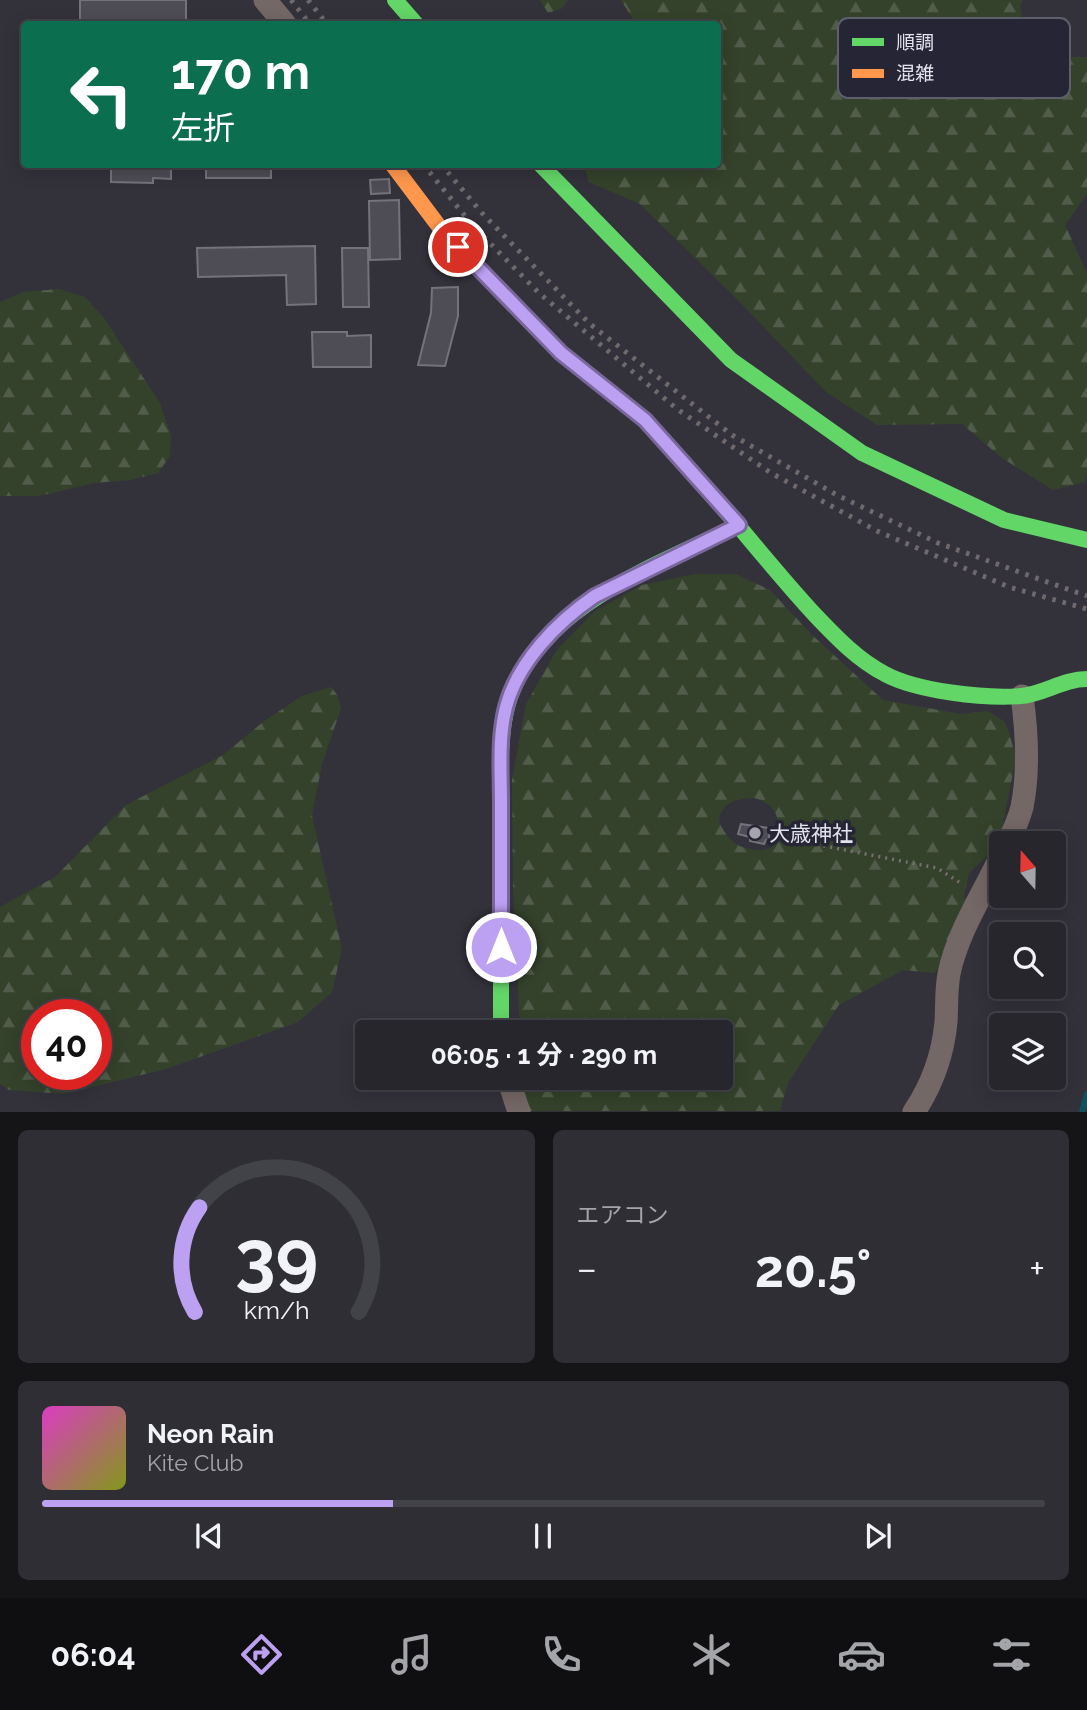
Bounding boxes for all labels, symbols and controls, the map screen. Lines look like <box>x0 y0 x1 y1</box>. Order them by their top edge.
legend <box>838 18 1070 98</box>
text: 順調 <box>896 31 934 53</box>
text: 170 m <box>171 43 310 100</box>
icon: left <box>56 49 147 140</box>
text: 混雑 <box>896 62 934 84</box>
text: 左折 <box>171 109 235 146</box>
pin <box>428 217 488 277</box>
icon: arrive <box>439 228 477 266</box>
place label: 大歳神社 <box>769 821 853 846</box>
marker: 大歳神社 <box>747 825 763 841</box>
north arrow <box>989 831 1066 908</box>
map controls <box>989 831 1066 1090</box>
position arrow <box>464 910 538 984</box>
button: search <box>989 922 1066 999</box>
speed limit sign: 40 <box>21 999 112 1090</box>
button: layers <box>989 1013 1066 1090</box>
text: 06:05 · 1 分 · 290 m <box>431 1040 657 1070</box>
text: エアコン <box>577 1201 669 1228</box>
text: 39 <box>235 1215 318 1300</box>
text: 20.5° <box>755 1238 871 1299</box>
text: − <box>577 1246 597 1291</box>
text: + <box>1029 1246 1045 1291</box>
text: km/h <box>243 1295 309 1325</box>
text: Neon Rain <box>147 1419 274 1449</box>
text: Kite Club <box>147 1449 244 1476</box>
icon: previous <box>190 1517 228 1555</box>
icon: pause <box>524 1517 562 1555</box>
icon: next <box>859 1517 897 1555</box>
icon: directions <box>237 1630 286 1679</box>
icon: music <box>387 1630 436 1679</box>
icon: phone <box>537 1630 586 1679</box>
icon: climate <box>687 1630 736 1679</box>
icon: car <box>837 1630 886 1679</box>
icon: filters <box>987 1630 1036 1679</box>
text: 06:04 <box>51 1636 135 1673</box>

